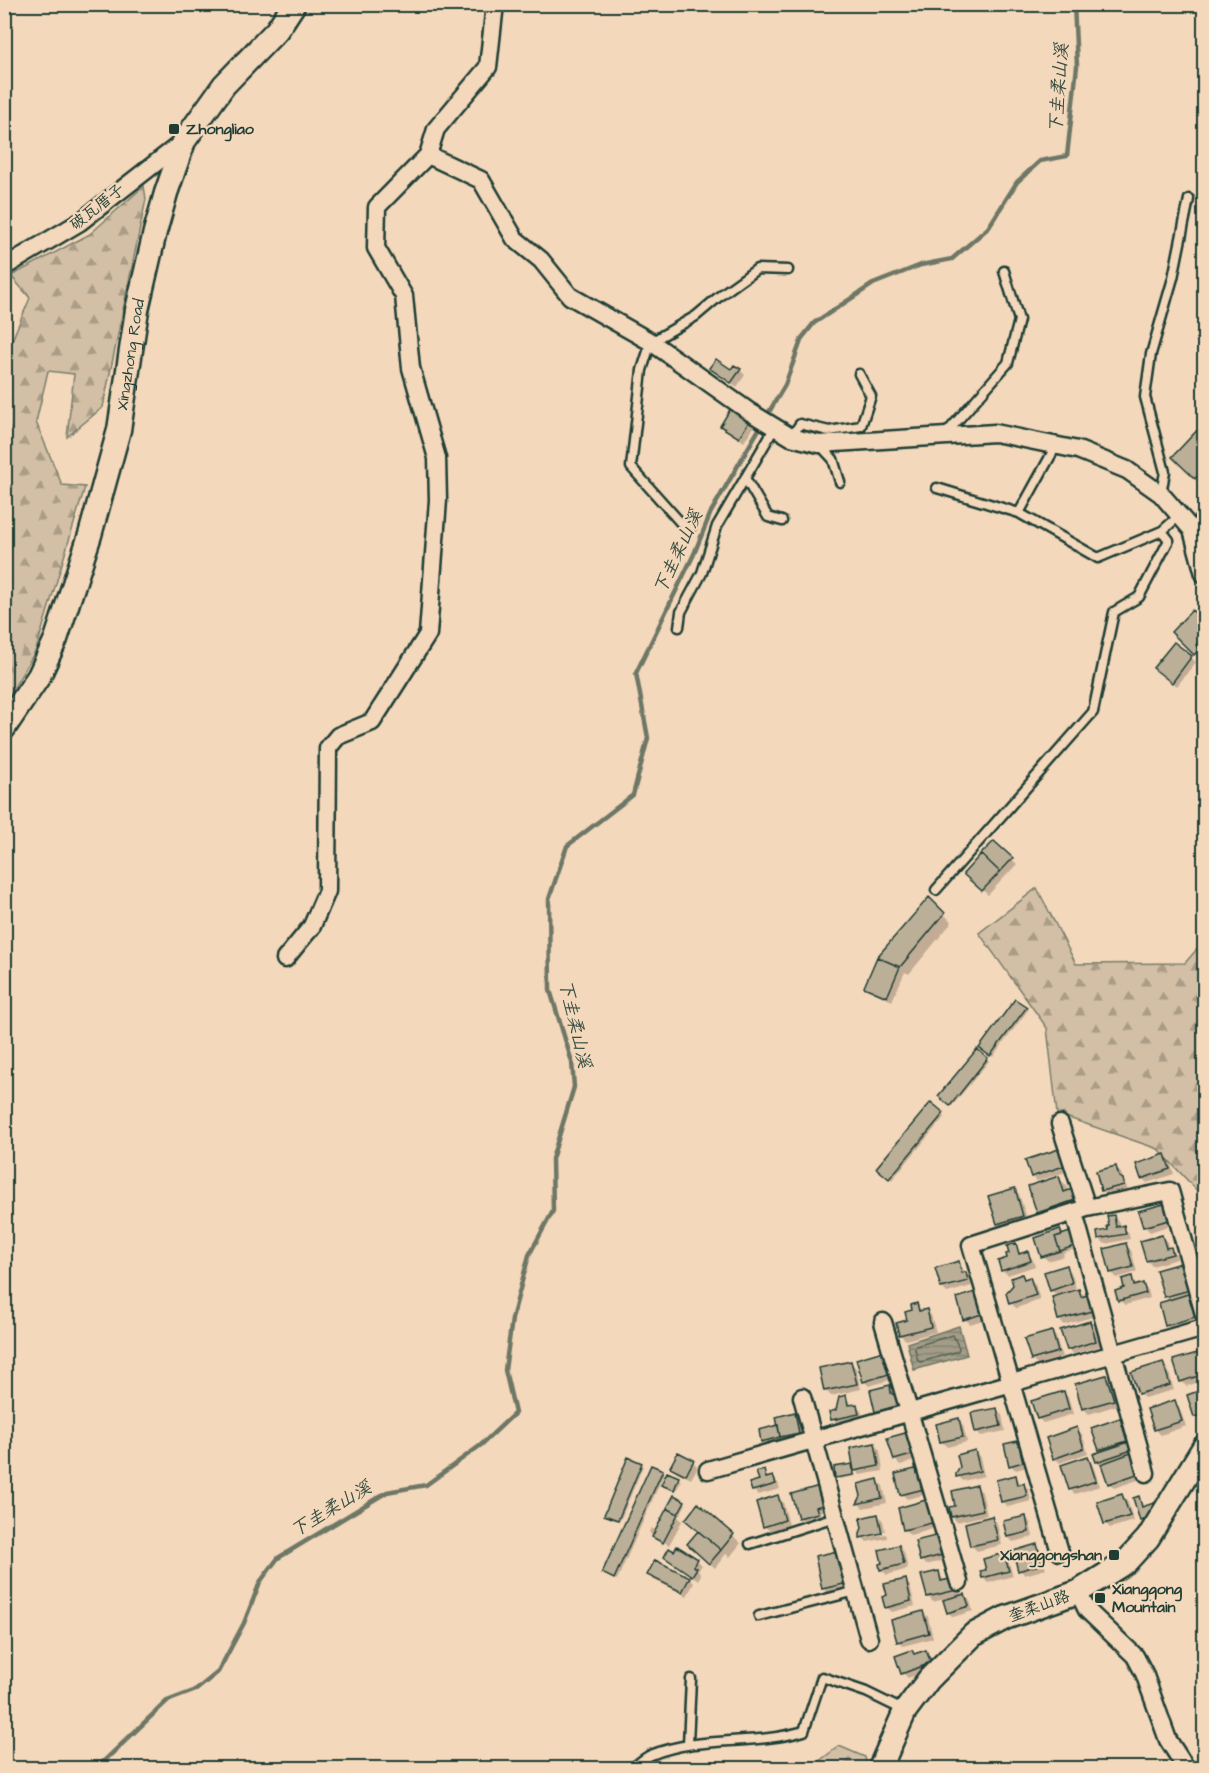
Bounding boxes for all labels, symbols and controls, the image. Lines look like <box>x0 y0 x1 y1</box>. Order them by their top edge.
water label: 下圭柔山溪 <box>1043 41 1075 134</box>
place label: Zhongliao <box>186 118 255 142</box>
marker: Zhongliao <box>167 122 181 136</box>
street label: 破瓦厝子 <box>65 179 129 235</box>
street label: Xingzhong Road <box>111 297 150 412</box>
water label: 下圭柔山溪 <box>648 505 709 598</box>
water label: 下圭柔山溪 <box>553 977 598 1072</box>
water label: 下圭柔山溪 <box>286 1475 377 1543</box>
place label: Xianggongshan <box>1000 1544 1102 1568</box>
marker: Xianggongshan <box>1107 1548 1121 1562</box>
place label: Xianggong Mountain <box>1112 1578 1183 1618</box>
street label: 奎柔山路 <box>1005 1585 1073 1627</box>
marker: Xianggong Mountain <box>1093 1591 1107 1605</box>

